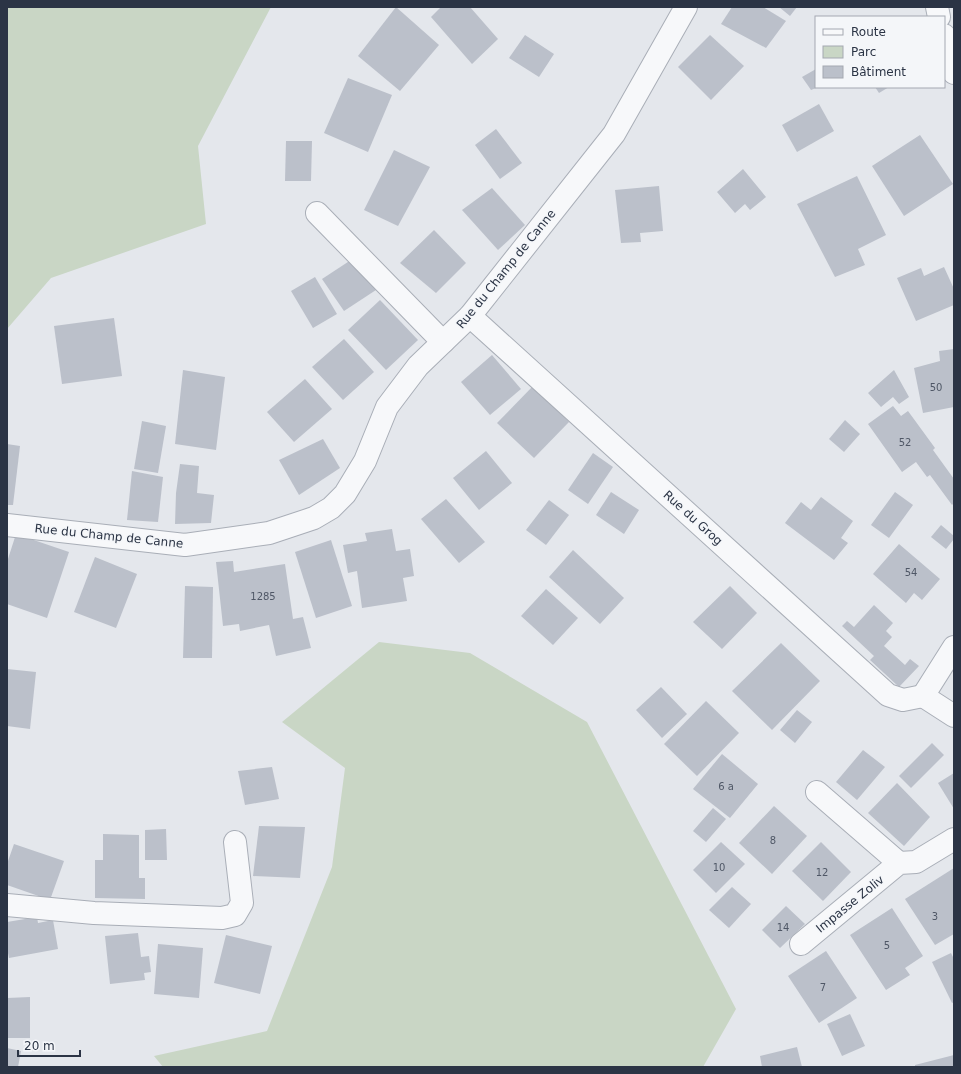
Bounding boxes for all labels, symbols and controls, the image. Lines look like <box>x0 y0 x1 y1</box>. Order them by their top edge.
legend <box>815 16 945 88</box>
text: Route <box>851 25 886 39</box>
text: Parc <box>851 45 876 59</box>
text: Bâtiment <box>851 65 906 79</box>
street label: Rue du Champ de Canne <box>454 207 558 331</box>
house number: 50 <box>930 382 942 393</box>
house number: 52 <box>899 437 911 448</box>
street label: Rue du Grog <box>661 488 725 548</box>
street label: Rue du Champ de Canne <box>34 521 184 551</box>
house number: 54 <box>905 567 917 578</box>
house number: 1285 <box>250 591 276 602</box>
house number: 6 a <box>718 781 734 792</box>
house number: 8 <box>770 835 776 846</box>
house number: 10 <box>713 862 725 873</box>
house number: 12 <box>816 867 828 878</box>
street label: Impasse Zoliv <box>813 872 887 936</box>
house number: 3 <box>932 911 938 922</box>
house number: 14 <box>777 922 789 933</box>
house number: 5 <box>884 940 890 951</box>
house number: 7 <box>820 982 826 993</box>
scale bar <box>18 1032 80 1058</box>
text: 20 m <box>24 1039 55 1053</box>

